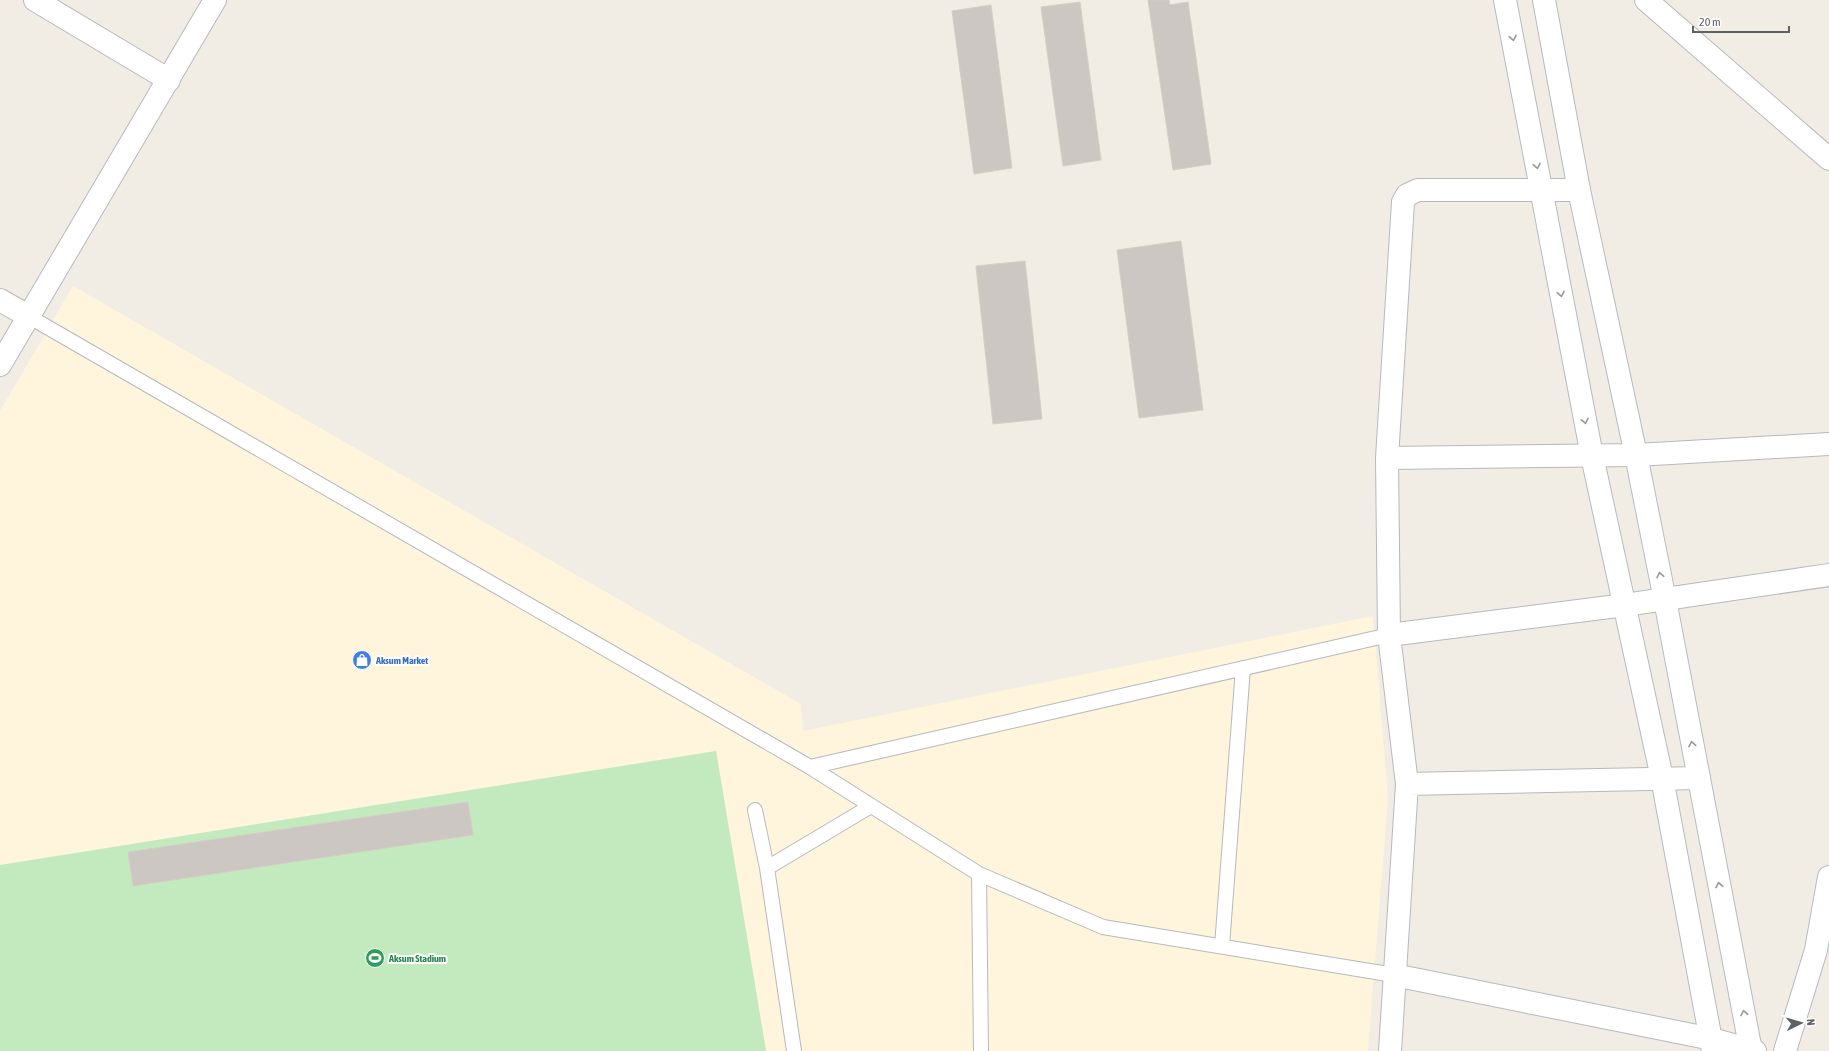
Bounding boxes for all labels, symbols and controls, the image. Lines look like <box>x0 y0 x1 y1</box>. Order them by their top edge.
scale bar <box>1693 8 1789 34</box>
text: 20 m <box>1699 15 1721 29</box>
one-way arrow <box>1508 35 1516 41</box>
one-way arrow <box>1532 163 1540 169</box>
one-way arrow <box>1556 291 1565 297</box>
one-way arrow <box>1581 418 1589 425</box>
one-way arrow <box>1657 571 1665 578</box>
shop icon: Aksum Market <box>351 649 373 671</box>
place label: Aksum Market <box>375 655 428 666</box>
one-way arrow <box>1689 740 1697 747</box>
one-way arrow <box>1716 882 1724 888</box>
sports icon: Aksum Stadium <box>364 947 386 969</box>
place label: Aksum Stadium <box>388 953 446 964</box>
north arrow <box>1781 1003 1821 1043</box>
one-way arrow <box>1740 1010 1748 1016</box>
text: N <box>1805 1018 1817 1026</box>

